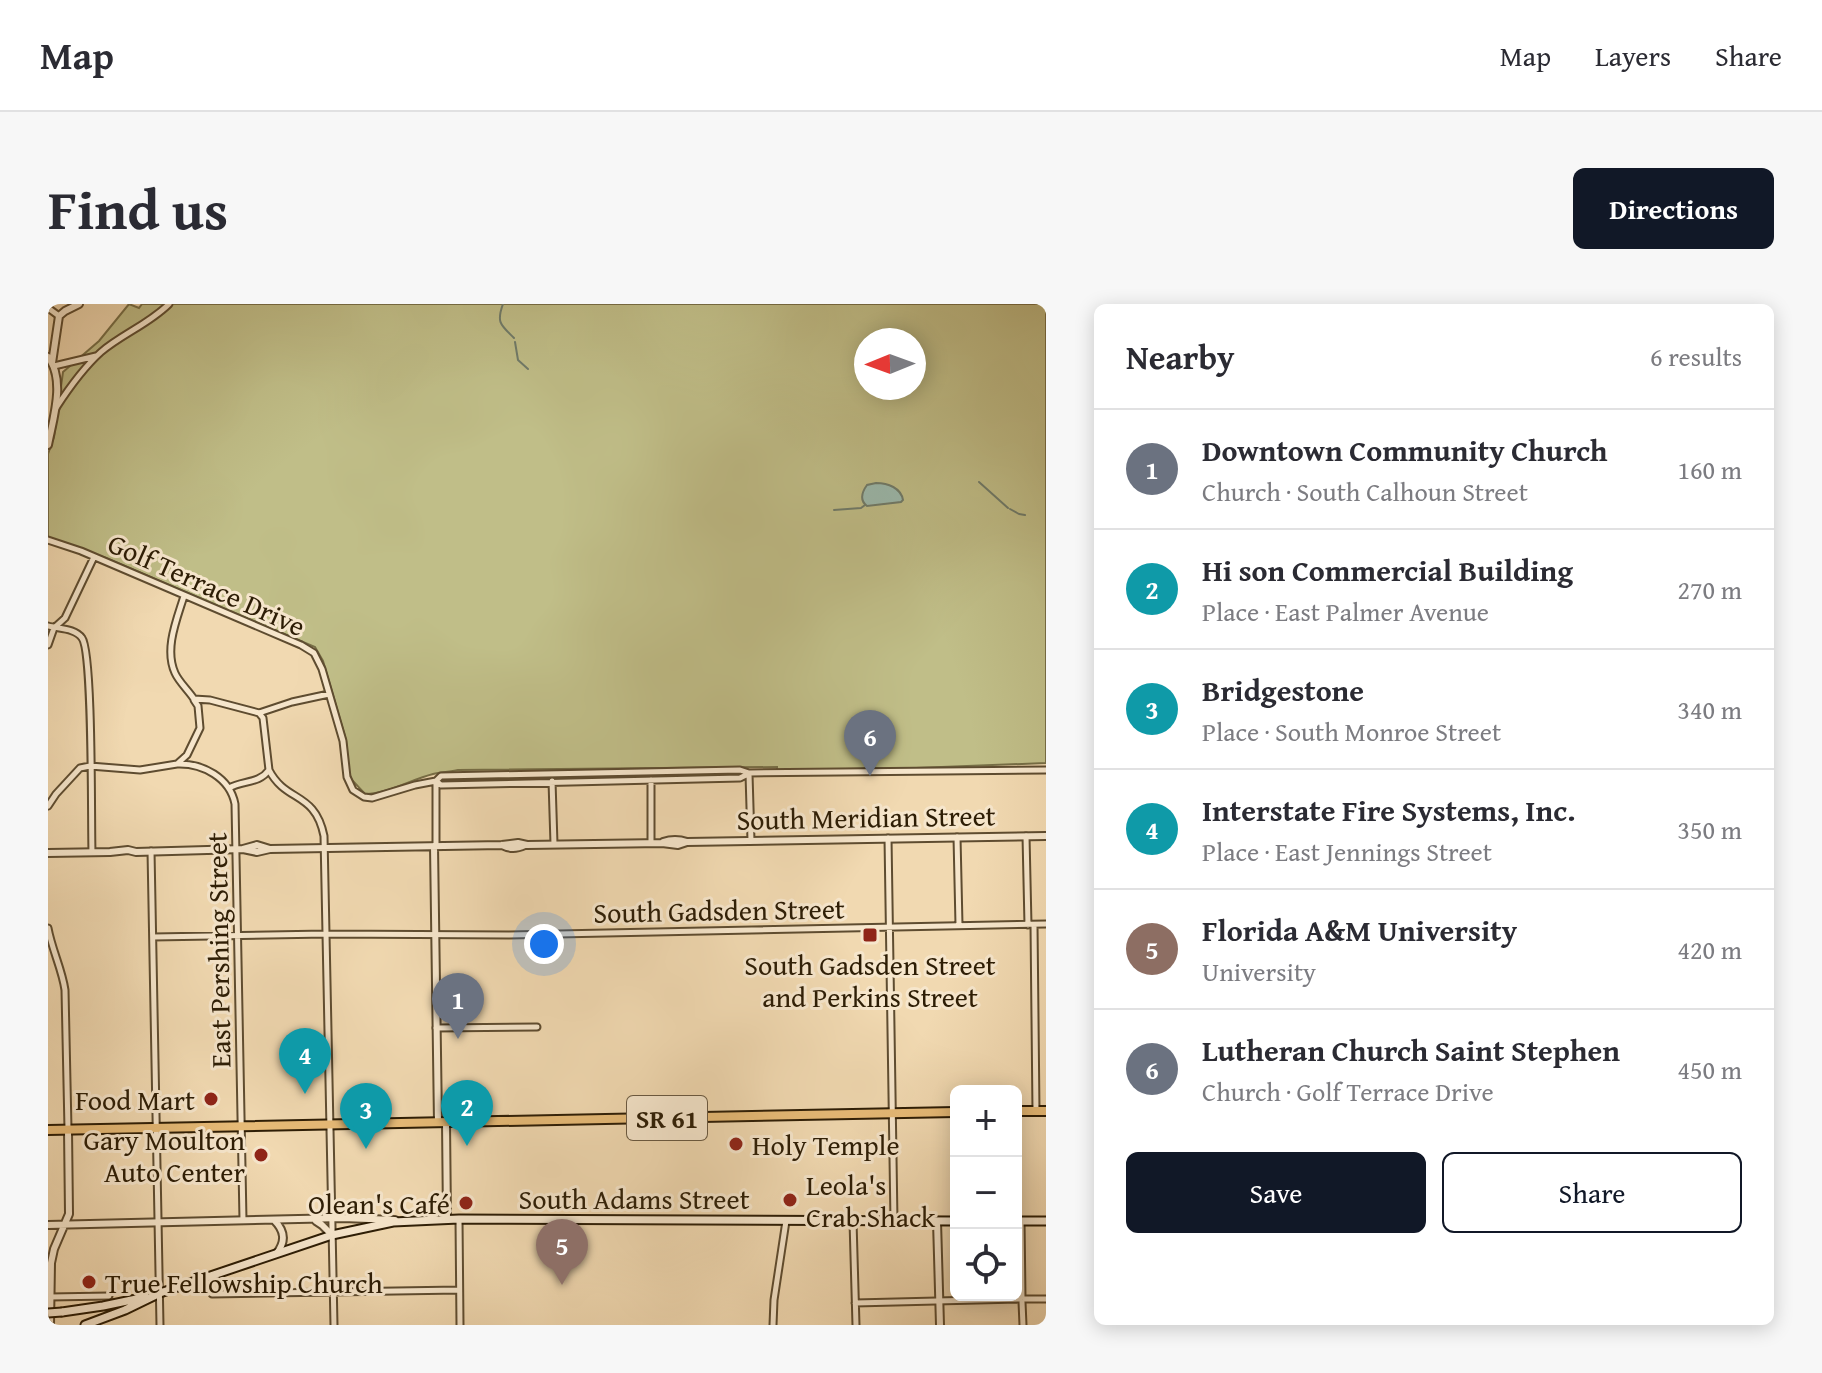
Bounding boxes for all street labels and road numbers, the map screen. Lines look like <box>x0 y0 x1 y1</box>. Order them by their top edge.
street label: Golf Terrace Drive <box>102 522 312 646</box>
street label: South Meridian Street <box>736 794 996 840</box>
street label: East Pershing Street <box>195 832 241 1068</box>
street label: South Gadsden Street <box>593 887 845 933</box>
road number: SR 61 <box>627 1096 707 1140</box>
street label: South Adams Street <box>518 1178 750 1219</box>

